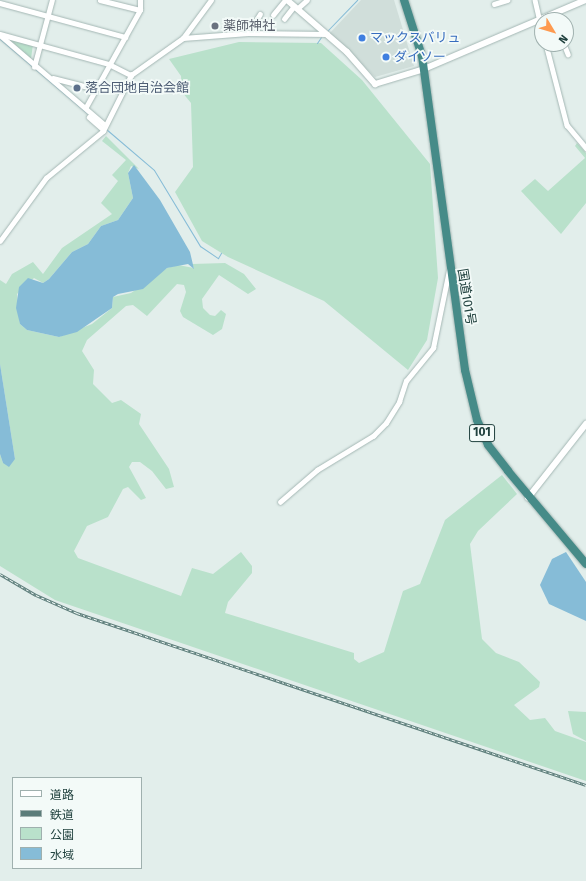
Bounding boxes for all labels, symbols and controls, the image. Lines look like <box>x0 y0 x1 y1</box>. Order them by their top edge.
north arrow <box>534 12 574 52</box>
place label: 薬師神社 <box>223 18 275 34</box>
marker: 薬師神社 <box>210 21 220 31</box>
place label: マックスバリュ <box>370 30 461 46</box>
text: N <box>556 32 570 46</box>
marker: マックスバリュ <box>357 33 367 43</box>
place label: ダイソー <box>394 49 446 65</box>
marker: ダイソー <box>381 52 391 62</box>
place label: 落合団地自治会館 <box>85 80 189 96</box>
marker: 落合団地自治会館 <box>72 83 82 93</box>
street label: 国道101号 <box>454 268 478 326</box>
road number: 101 <box>469 423 495 443</box>
legend <box>12 777 142 869</box>
text: 道路 <box>50 788 74 802</box>
text: 鉄道 <box>50 808 74 822</box>
text: 公園 <box>50 828 74 842</box>
text: 水域 <box>50 848 74 862</box>

